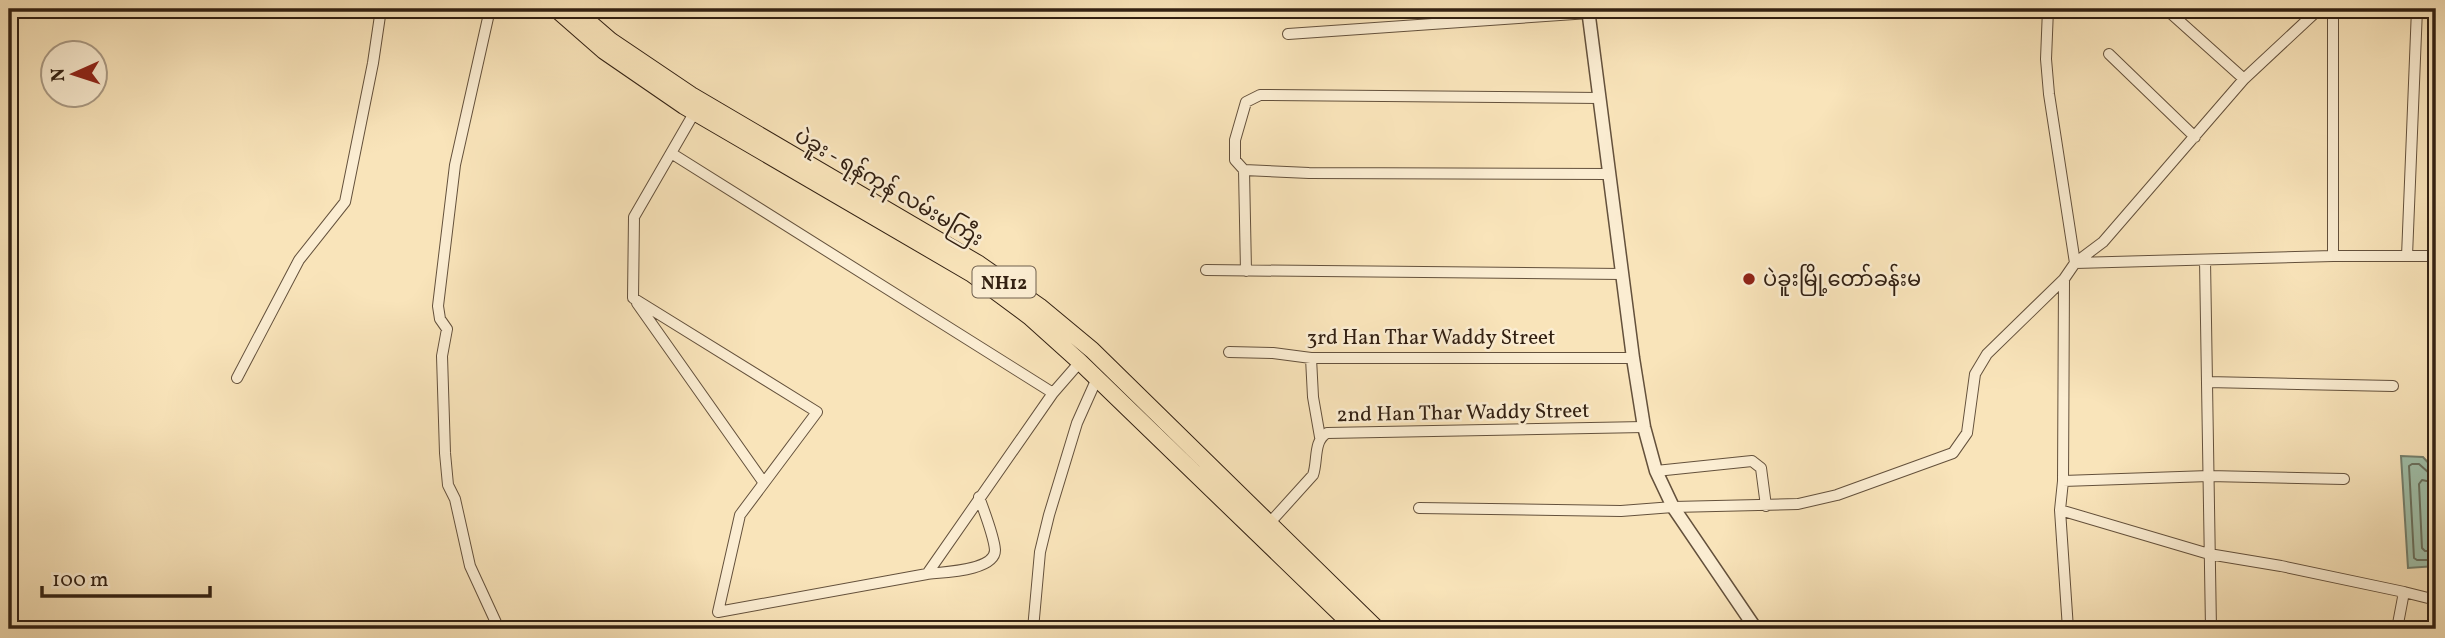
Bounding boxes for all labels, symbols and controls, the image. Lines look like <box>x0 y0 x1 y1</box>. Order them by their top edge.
north arrow <box>38 38 108 108</box>
text: N <box>46 67 72 82</box>
street label: ပဲခူး - ရန်ကုန် လမ်းမကြီး <box>788 120 989 255</box>
place label: ပဲခူးမြို့တော်ခန်းမ <box>1763 263 1921 296</box>
road number: NH12 <box>972 266 1036 298</box>
marker: ပဲခူးမြို့တော်ခန်းမ <box>1741 271 1757 287</box>
street label: 3rd Han Thar Waddy Street <box>1307 324 1555 353</box>
street label: 2nd Han Thar Waddy Street <box>1336 397 1590 430</box>
scale bar <box>42 554 210 598</box>
text: 100 m <box>52 566 109 595</box>

